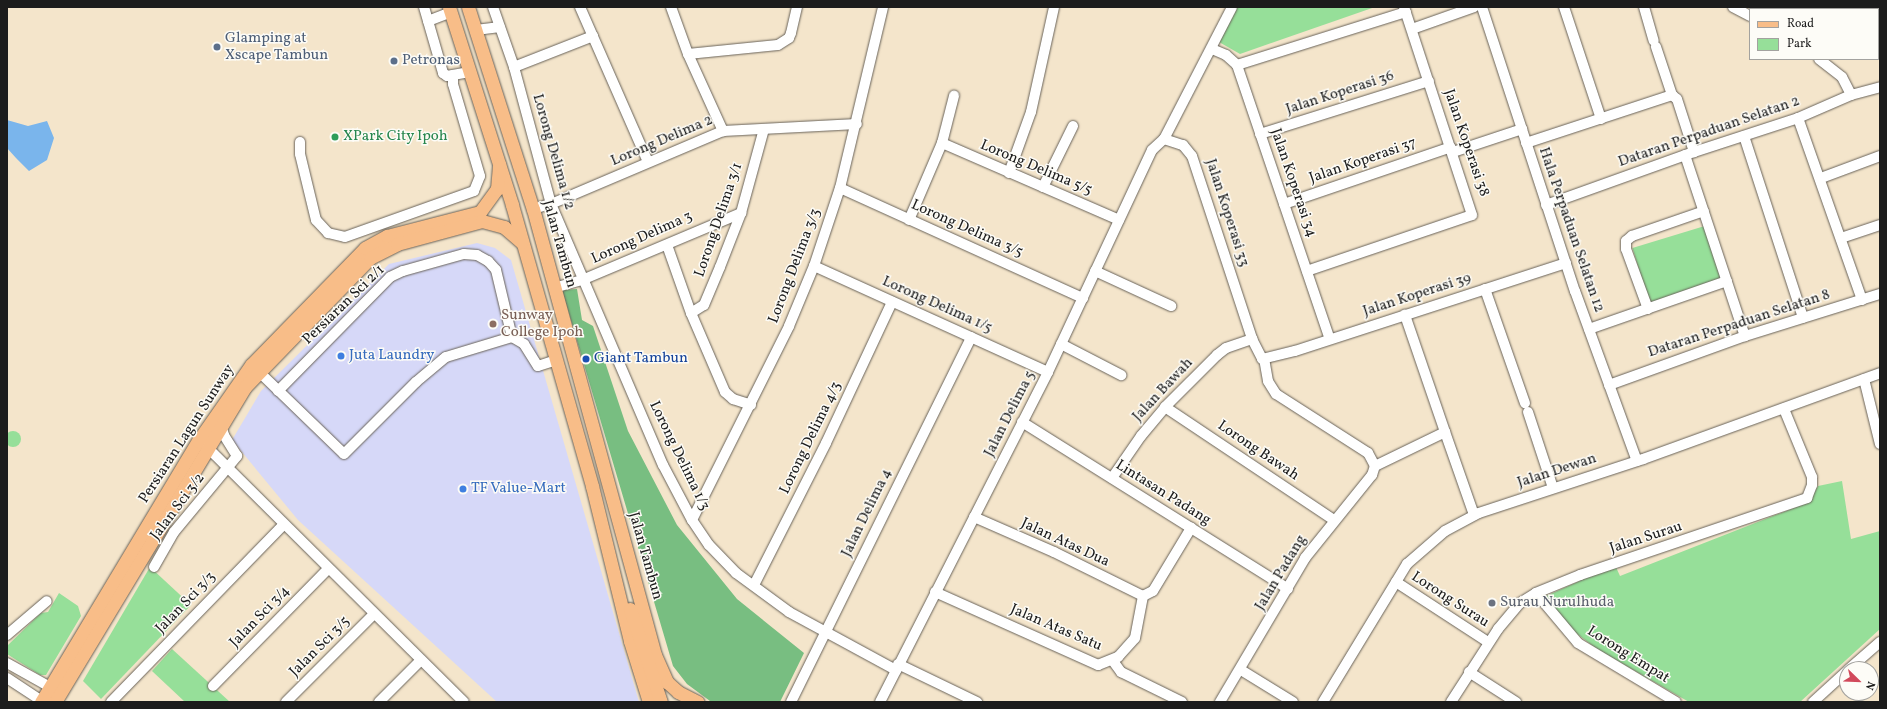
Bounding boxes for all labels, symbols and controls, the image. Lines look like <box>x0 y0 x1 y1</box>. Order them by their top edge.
legend <box>1749 8 1879 60</box>
text: Road <box>1787 16 1814 32</box>
place label: Glamping at Xscape Tambun <box>225 29 329 64</box>
text: Park <box>1787 36 1812 52</box>
marker: Glamping at Xscape Tambun <box>212 42 222 52</box>
place label: Petronas <box>402 52 460 70</box>
marker: Petronas <box>389 56 399 66</box>
street label: Jalan Koperasi 36 <box>1284 67 1396 119</box>
street label: Jalan Koperasi 38 <box>1439 87 1493 199</box>
street label: Lorong Delima 1/2 <box>528 92 578 212</box>
street label: Dataran Perpaduan Selatan 2 <box>1616 92 1802 172</box>
street label: Lorong Delima 2 <box>608 111 716 171</box>
street label: Jalan Koperasi 34 <box>1266 126 1320 240</box>
place label: XPark City Ipoh <box>343 128 448 146</box>
marker: XPark City Ipoh <box>330 132 340 142</box>
street label: Jalan Koperasi 37 <box>1307 134 1419 188</box>
street label: Lorong Delima 5/5 <box>977 136 1095 200</box>
street label: Hala Perpaduan Selatan 12 <box>1534 145 1608 315</box>
street label: Jalan Koperasi 33 <box>1201 157 1253 269</box>
street label: Lorong Delima 3/1 <box>691 161 747 279</box>
street label: Lorong Delima 3/5 <box>908 196 1026 262</box>
street label: Jalan Tambun <box>538 198 580 290</box>
street label: Lorong Delima 3/3 <box>765 206 825 326</box>
street label: Lorong Delima 3 <box>589 208 695 268</box>
street label: Persiaran Sci 2/1 <box>299 261 389 349</box>
street label: Jalan Koperasi 39 <box>1361 269 1473 321</box>
street label: Lorong Delima 1/5 <box>879 273 995 337</box>
street label: Dataran Perpaduan Selatan 8 <box>1646 286 1832 362</box>
place label: Sunway College Ipoh <box>501 306 583 341</box>
marker: Sunway College Ipoh <box>488 319 498 329</box>
place label: Juta Laundry <box>349 347 434 365</box>
place label: Giant Tambun <box>594 350 688 368</box>
marker: Juta Laundry <box>336 351 346 361</box>
marker: Giant Tambun <box>581 354 591 364</box>
street label: Jalan Bawah <box>1129 354 1197 426</box>
street label: Persiaran Lagun Sunway <box>135 361 239 507</box>
street label: Jalan Delima 5 <box>981 368 1039 460</box>
street label: Lorong Delima 4/3 <box>776 379 846 497</box>
street label: Lorong Delima 1/3 <box>645 398 713 514</box>
street label: Lorong Bawah <box>1214 417 1302 485</box>
street label: Jalan Dewan <box>1515 450 1599 492</box>
street label: Lintasan Padang <box>1112 456 1214 530</box>
street label: Jalan Delima 4 <box>838 466 896 560</box>
street label: Jalan Sci 3/2 <box>147 470 209 544</box>
place label: TF Value-Mart <box>471 480 566 498</box>
marker: TF Value-Mart <box>458 484 468 494</box>
street label: Jalan Tambun <box>624 510 666 602</box>
street label: Jalan Atas Dua <box>1018 515 1112 571</box>
street label: Jalan Surau <box>1607 518 1685 558</box>
street label: Jalan Padang <box>1251 532 1311 614</box>
street label: Jalan Sci 3/3 <box>152 568 220 638</box>
street label: Lorong Surau <box>1408 568 1492 632</box>
street label: Jalan Sci 3/4 <box>226 582 294 652</box>
place label: Surau Nurulhuda <box>1500 594 1614 612</box>
marker: Surau Nurulhuda <box>1487 598 1497 608</box>
street label: Jalan Atas Satu <box>1007 601 1105 655</box>
street label: Jalan Sci 3/5 <box>286 613 354 681</box>
street label: Lorong Empat <box>1584 623 1672 687</box>
north arrow <box>1839 661 1879 701</box>
text: N <box>1861 679 1878 692</box>

